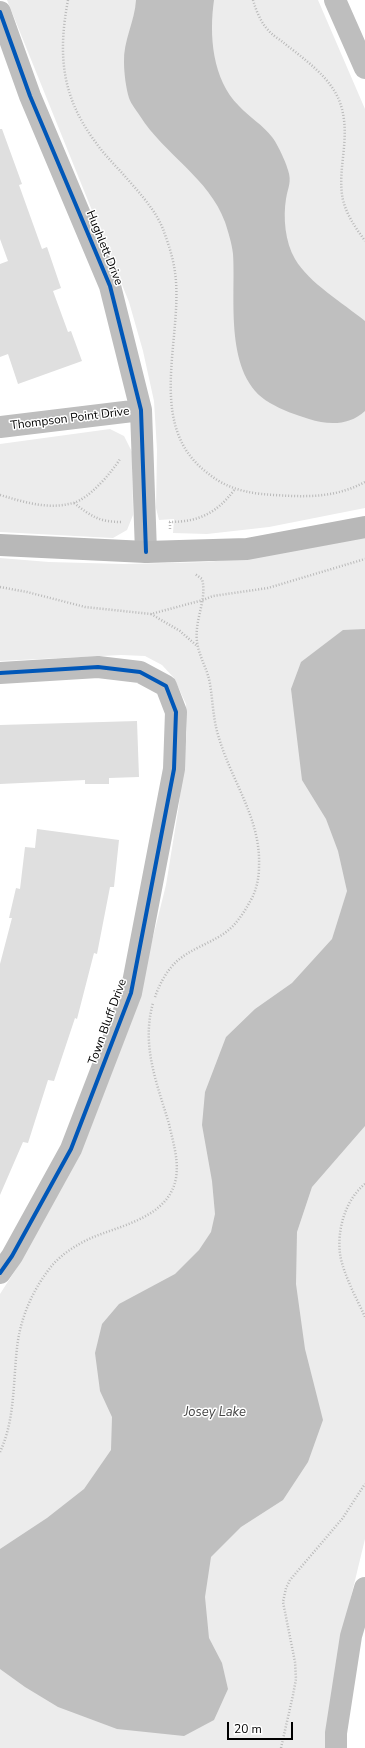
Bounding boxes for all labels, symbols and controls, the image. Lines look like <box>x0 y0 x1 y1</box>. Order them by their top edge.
street label: Hughlett Drive <box>82 209 126 287</box>
street label: Thompson Point Drive <box>10 405 130 433</box>
street label: Town Bluff Drive <box>86 977 130 1067</box>
water label: Josey Lake <box>184 1405 246 1421</box>
scale bar <box>229 1714 295 1740</box>
text: 20 m <box>234 1721 262 1737</box>

